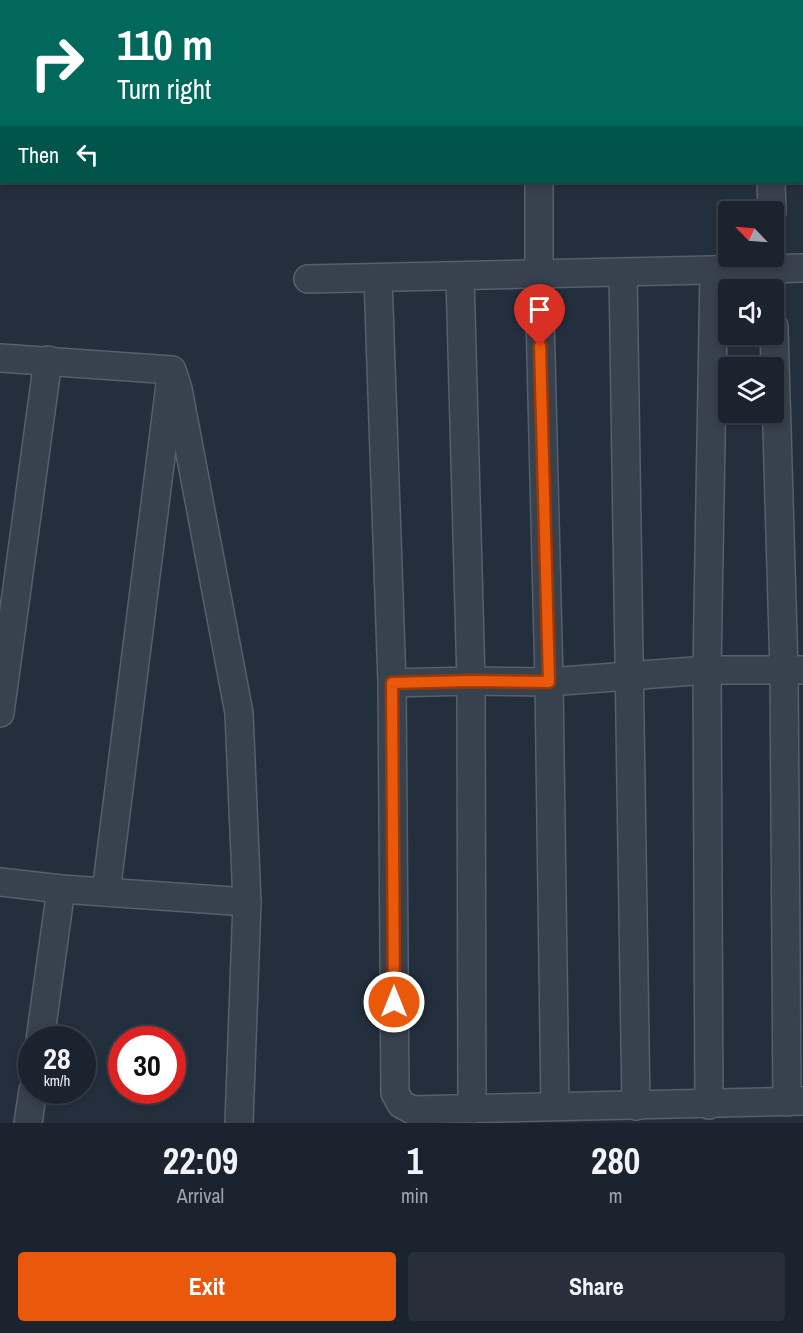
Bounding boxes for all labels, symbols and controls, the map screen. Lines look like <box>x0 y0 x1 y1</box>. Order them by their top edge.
text: 110 m <box>117 17 213 73</box>
icon: right <box>18 24 96 102</box>
text: Turn right <box>117 71 211 107</box>
icon: left <box>71 138 104 171</box>
text: Then <box>18 140 59 170</box>
north arrow <box>718 201 784 267</box>
map controls <box>718 201 784 423</box>
button: sound <box>718 279 784 345</box>
pin <box>514 284 565 346</box>
icon: arrive <box>523 293 556 326</box>
button: layers <box>718 357 784 423</box>
position arrow <box>362 970 426 1034</box>
speed limit sign: 30 <box>108 1026 186 1104</box>
text: 28 <box>43 1038 71 1078</box>
text: km/h <box>44 1070 70 1091</box>
text: 22:09 <box>163 1137 238 1185</box>
text: 1 <box>406 1137 423 1185</box>
text: 280 <box>591 1137 640 1185</box>
text: Arrival <box>177 1182 224 1209</box>
text: min <box>401 1182 428 1209</box>
text: m <box>609 1182 622 1209</box>
button: Exit <box>18 1252 396 1321</box>
button: Share <box>408 1252 785 1321</box>

